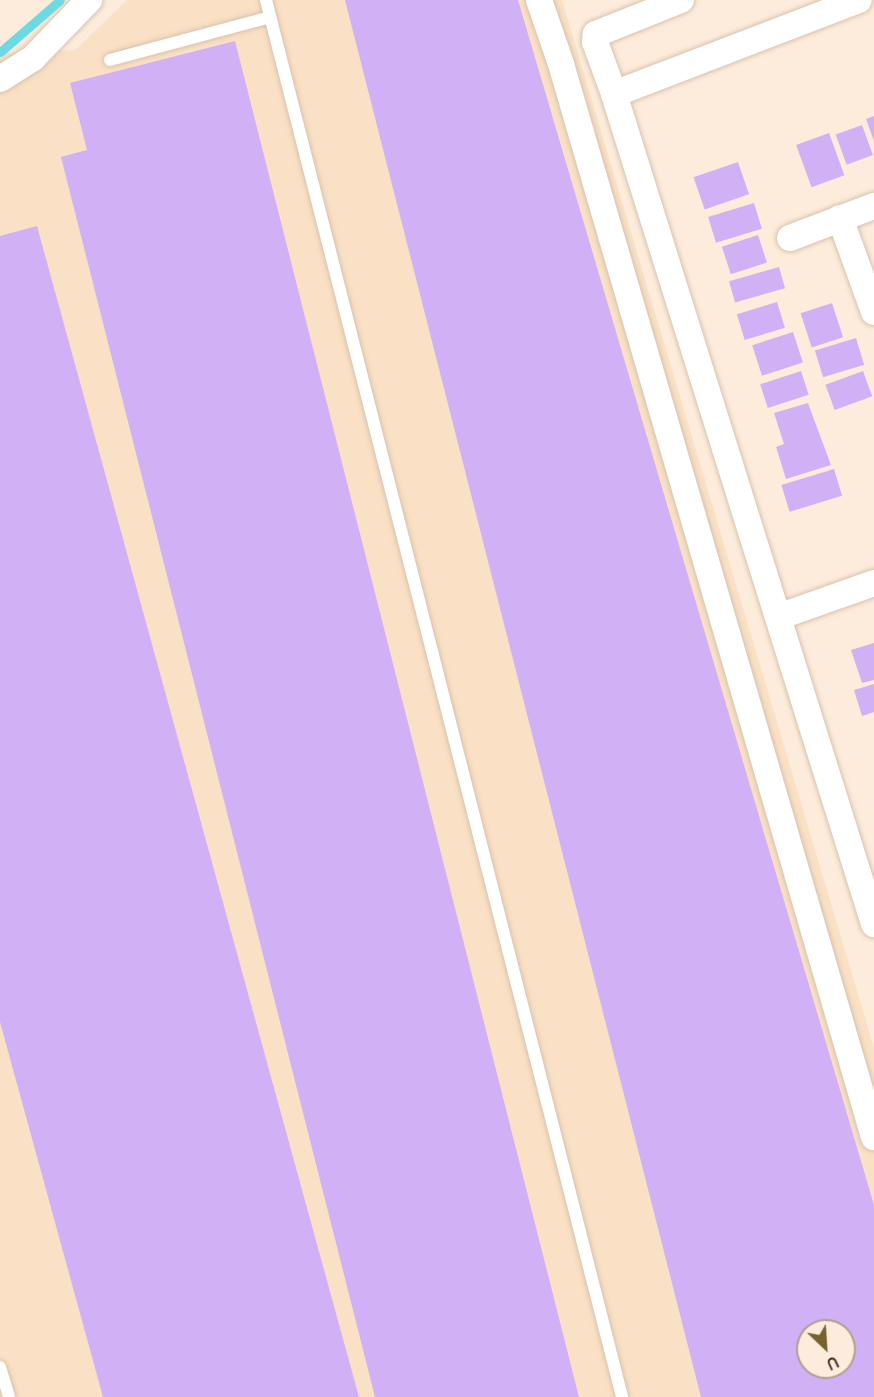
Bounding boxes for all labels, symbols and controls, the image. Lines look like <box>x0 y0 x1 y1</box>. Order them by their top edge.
north arrow <box>796 1319 856 1379</box>
text: U <box>823 1352 842 1375</box>

